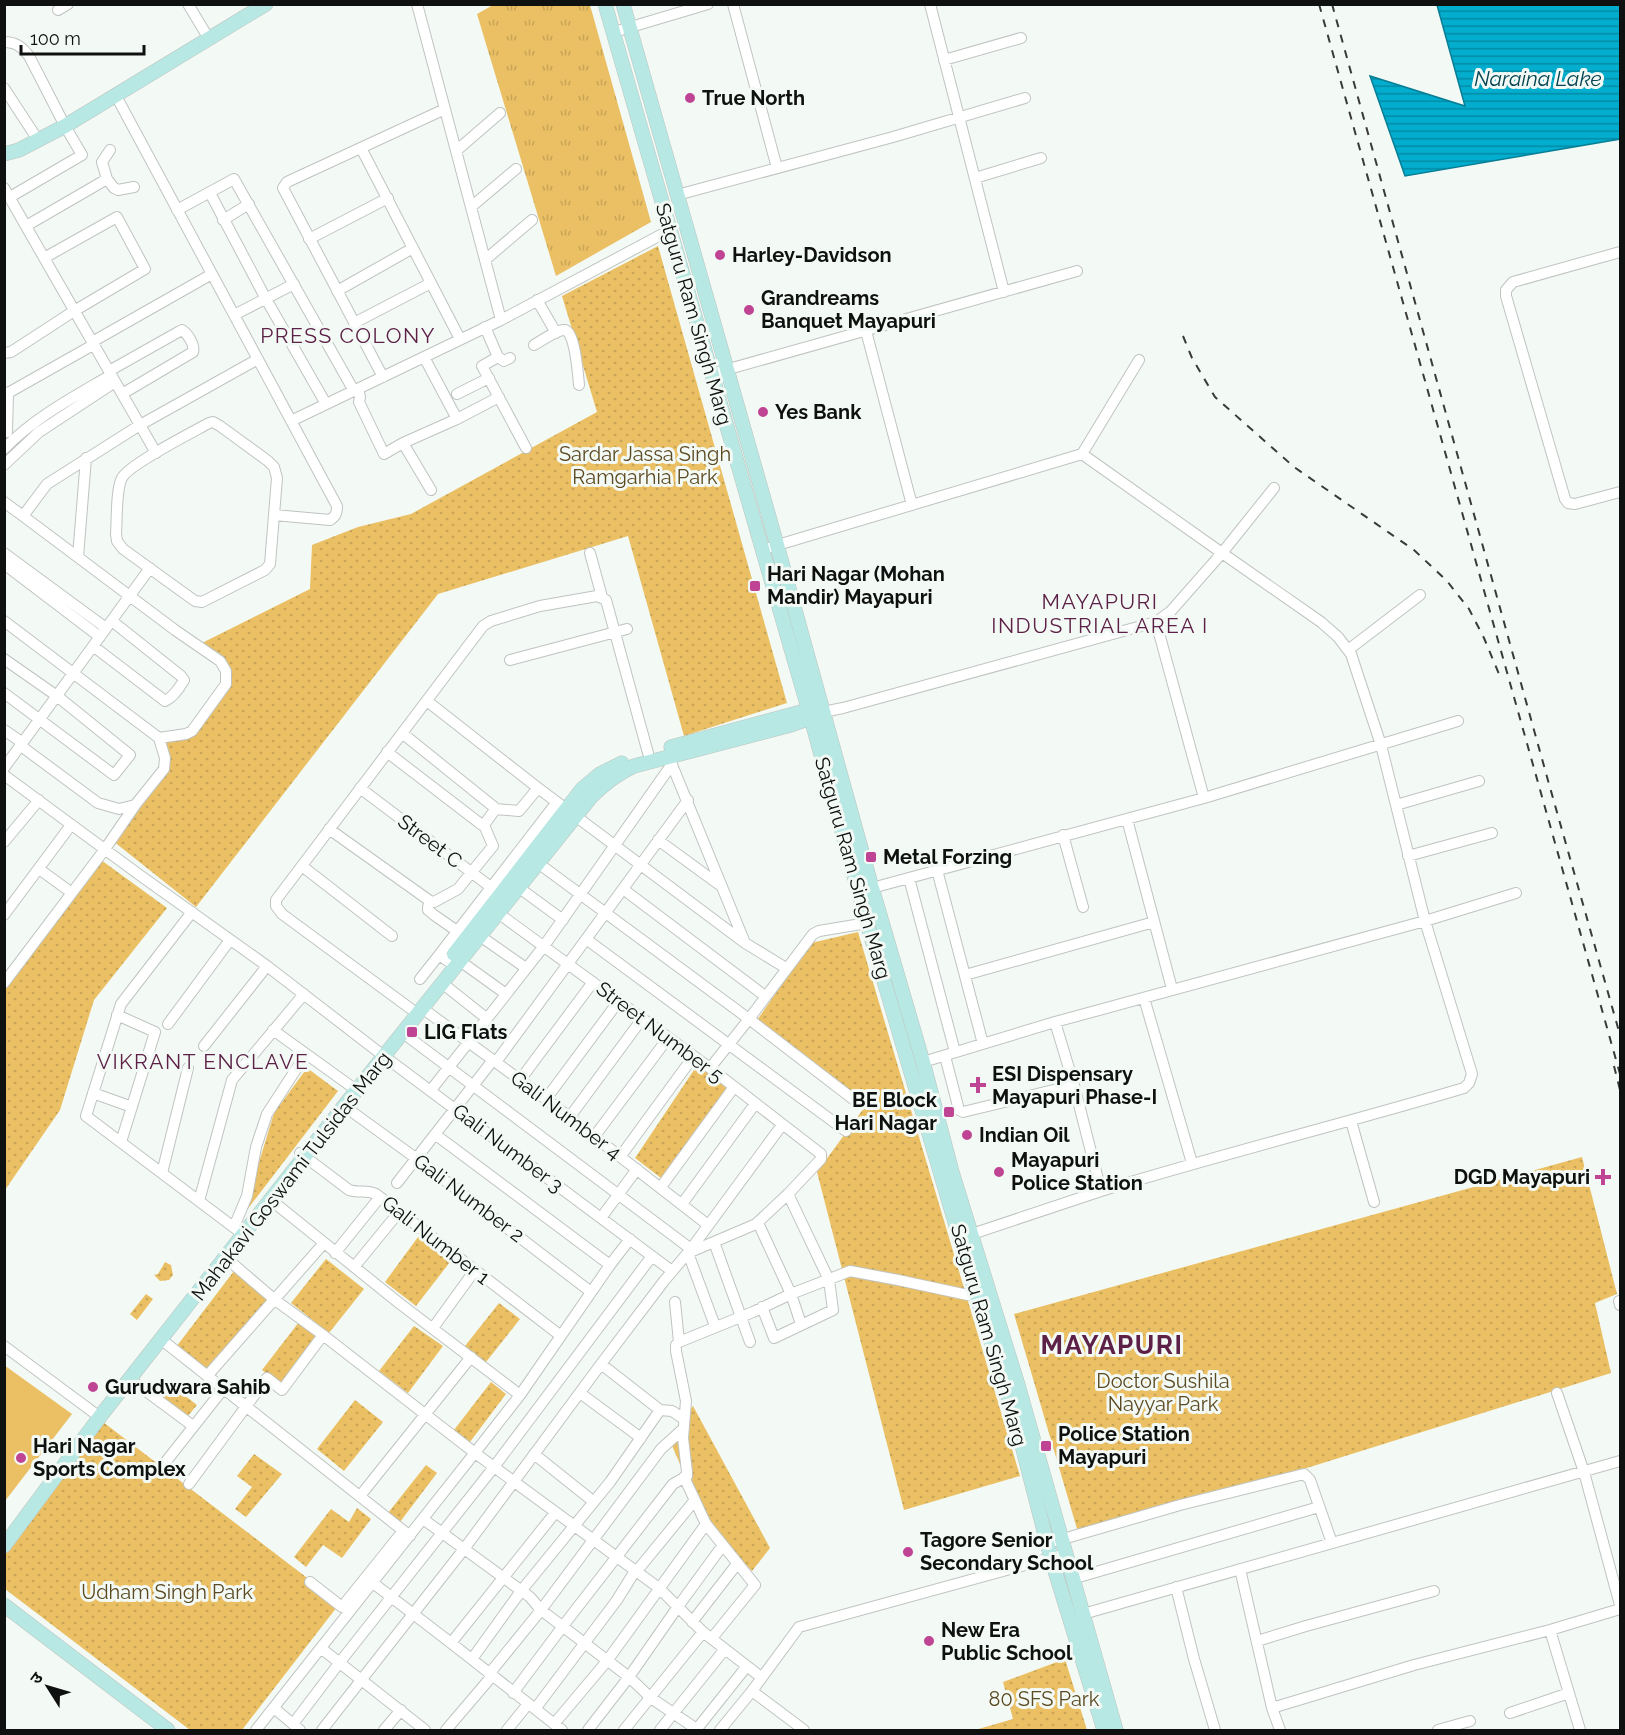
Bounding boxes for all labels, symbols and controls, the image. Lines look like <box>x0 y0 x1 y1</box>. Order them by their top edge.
scale bar <box>21 18 144 56</box>
text: 100 m <box>30 28 81 49</box>
water label: Naraina Lake <box>1474 66 1602 91</box>
place label: True North <box>702 86 805 110</box>
marker: True North <box>683 91 697 105</box>
street label: Satguru Ram Singh Marg <box>651 200 737 428</box>
place label: Harley-Davidson <box>732 243 892 267</box>
marker: Harley-Davidson <box>713 248 727 262</box>
place label: Grandreams Banquet Mayapuri <box>761 286 936 333</box>
marker: Grandreams Banquet Mayapuri <box>742 303 756 317</box>
district label: PRESS COLONY <box>260 323 436 348</box>
place label: Yes Bank <box>775 400 862 424</box>
marker: Yes Bank <box>756 405 770 419</box>
park label: Sardar Jassa Singh Ramgarhia Park <box>559 442 731 489</box>
place label: Hari Nagar (Mohan Mandir) Mayapuri <box>767 562 945 609</box>
marker: Hari Nagar (Mohan Mandir) Mayapuri <box>748 579 762 593</box>
district label: MAYAPURI INDUSTRIAL AREA I <box>991 589 1209 638</box>
street label: Satguru Ram Singh Marg <box>810 754 896 982</box>
street label: Street C <box>393 809 467 873</box>
place label: Metal Forzing <box>883 845 1012 869</box>
marker: Metal Forzing <box>864 850 878 864</box>
street label: Street Number 5 <box>592 976 728 1088</box>
place label: LIG Flats <box>424 1020 508 1044</box>
marker: LIG Flats <box>405 1025 419 1039</box>
street label: Mahakavi Goswami Tulsidas Marg <box>186 1047 396 1305</box>
district label: VIKRANT ENCLAVE <box>97 1049 309 1074</box>
place label: ESI Dispensary Mayapuri Phase-I <box>992 1062 1157 1109</box>
street label: Gali Number 4 <box>506 1066 626 1164</box>
marker: ESI Dispensary Mayapuri Phase-I <box>969 1076 987 1094</box>
place label: BE Block Hari Nagar <box>835 1088 938 1135</box>
street label: Gali Number 3 <box>448 1099 568 1197</box>
marker: BE Block Hari Nagar <box>942 1105 956 1119</box>
place label: Indian Oil <box>979 1123 1070 1147</box>
marker: Indian Oil <box>960 1128 974 1142</box>
place label: Mayapuri Police Station <box>1011 1148 1143 1195</box>
street label: Gali Number 2 <box>409 1149 529 1247</box>
marker: Mayapuri Police Station <box>992 1165 1006 1179</box>
place label: DGD Mayapuri <box>1454 1165 1590 1189</box>
marker: DGD Mayapuri <box>1594 1168 1612 1186</box>
street label: Gali Number 1 <box>377 1190 495 1290</box>
street label: Satguru Ram Singh Marg <box>946 1221 1032 1449</box>
district label: MAYAPURI <box>1040 1330 1184 1360</box>
park label: Doctor Sushila Nayyar Park <box>1096 1369 1230 1416</box>
place label: Gurudwara Sahib <box>105 1375 271 1399</box>
marker: Gurudwara Sahib <box>86 1380 100 1394</box>
place label: Police Station Mayapuri <box>1058 1422 1190 1469</box>
place label: Hari Nagar Sports Complex <box>33 1434 186 1481</box>
marker: Police Station Mayapuri <box>1039 1439 1053 1453</box>
marker: Hari Nagar Sports Complex <box>14 1451 28 1465</box>
place label: Tagore Senior Secondary School <box>920 1528 1094 1575</box>
marker: Tagore Senior Secondary School <box>901 1545 915 1559</box>
park label: Udham Singh Park <box>81 1580 253 1604</box>
place label: New Era Public School <box>941 1618 1073 1665</box>
marker: New Era Public School <box>922 1634 936 1648</box>
north arrow <box>18 1657 78 1717</box>
text: उ <box>26 1668 47 1688</box>
park label: 80 SFS Park <box>989 1687 1100 1711</box>

